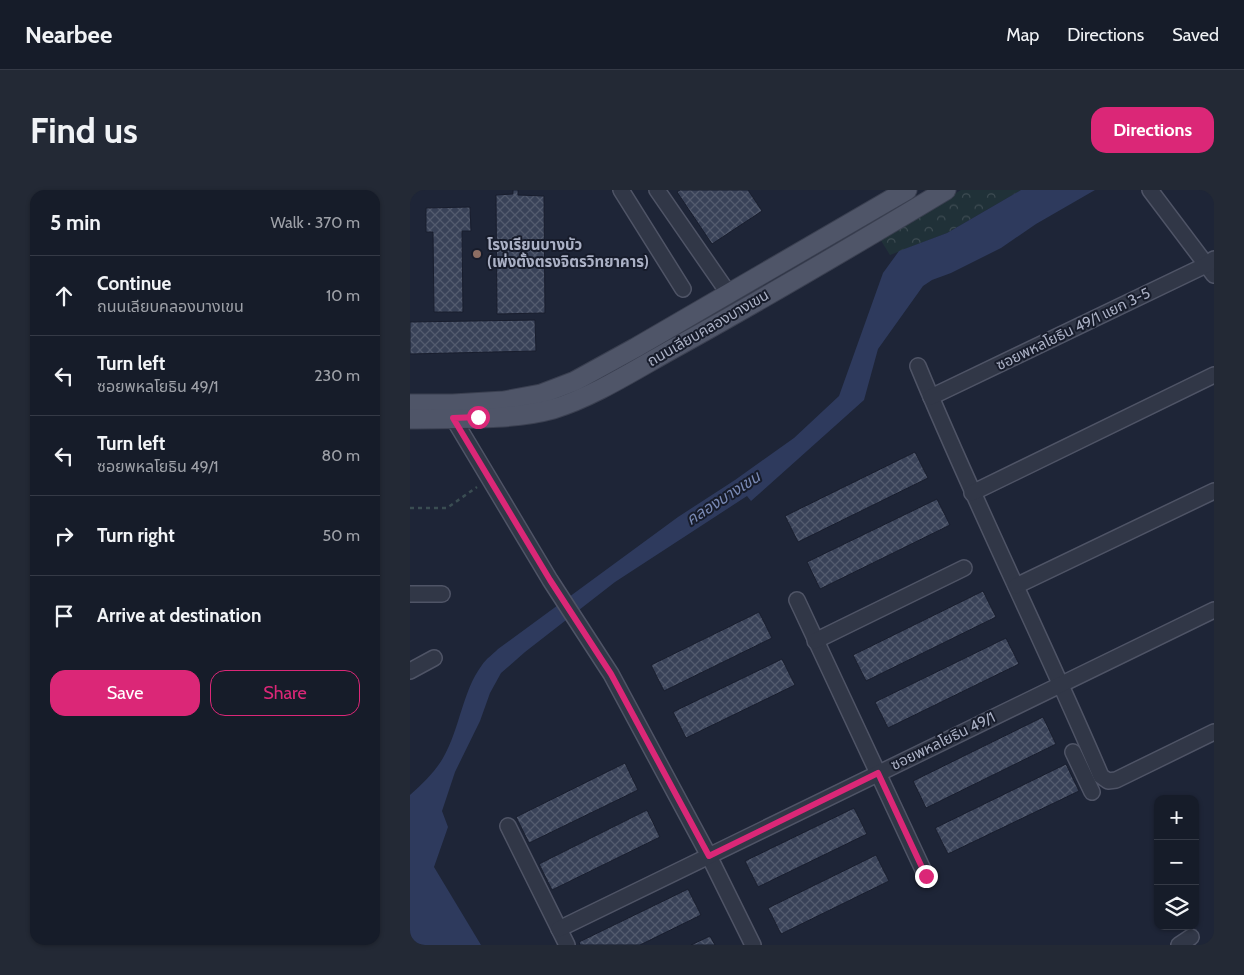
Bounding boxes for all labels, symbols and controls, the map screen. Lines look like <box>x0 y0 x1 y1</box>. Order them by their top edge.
text: Nearbee <box>25 20 112 49</box>
text: Map <box>1006 24 1039 46</box>
text: Directions <box>1067 24 1144 46</box>
text: Saved <box>1172 24 1219 46</box>
button: Directions <box>1091 107 1214 153</box>
text: Find us <box>30 109 138 152</box>
text: 5 min <box>50 210 101 235</box>
text: Walk · 370 m <box>271 213 360 232</box>
place label: โรงเรียนบางบัว (เพ่งตั้งตรงจิตรวิทยาคาร) <box>487 236 649 271</box>
marker: โรงเรียนบางบัว (เพ่งตั้งตรงจิตรวิทยาคาร) <box>471 248 483 260</box>
text: Continue <box>97 272 171 295</box>
icon: ahead <box>50 282 78 310</box>
street label: ซอยพหลโยธิน 49/1 แยก 3-5 <box>993 284 1153 374</box>
text: 10 m <box>326 286 360 305</box>
street label: ถนนเลียบคลองบางเขน <box>644 286 772 370</box>
text: ถนนเลียบคลองบางเขน <box>97 297 244 316</box>
text: Turn left <box>97 352 165 375</box>
icon: left <box>50 362 78 390</box>
text: 230 m <box>314 366 360 385</box>
text: ซอยพหลโยธิน 49/1 <box>97 377 219 396</box>
route start <box>467 406 490 429</box>
text: Turn left <box>97 432 165 455</box>
icon: left <box>50 442 78 470</box>
text: 80 m <box>322 446 360 465</box>
text: ซอยพหลโยธิน 49/1 <box>97 457 219 476</box>
water label: คลองบางเขน <box>682 466 765 529</box>
icon: right <box>50 522 78 550</box>
text: Turn right <box>97 524 175 547</box>
text: 50 m <box>323 526 360 545</box>
icon: arrive <box>50 602 78 630</box>
text: Arrive at destination <box>97 604 261 627</box>
button: Save <box>50 670 200 716</box>
button: Share <box>210 670 360 716</box>
street label: ซอยพหลโยธิน 49/1 <box>888 708 998 774</box>
map controls <box>1154 795 1199 930</box>
button: + <box>1154 795 1199 840</box>
button: − <box>1154 840 1199 885</box>
route end <box>915 865 938 888</box>
button: layers <box>1154 885 1199 930</box>

